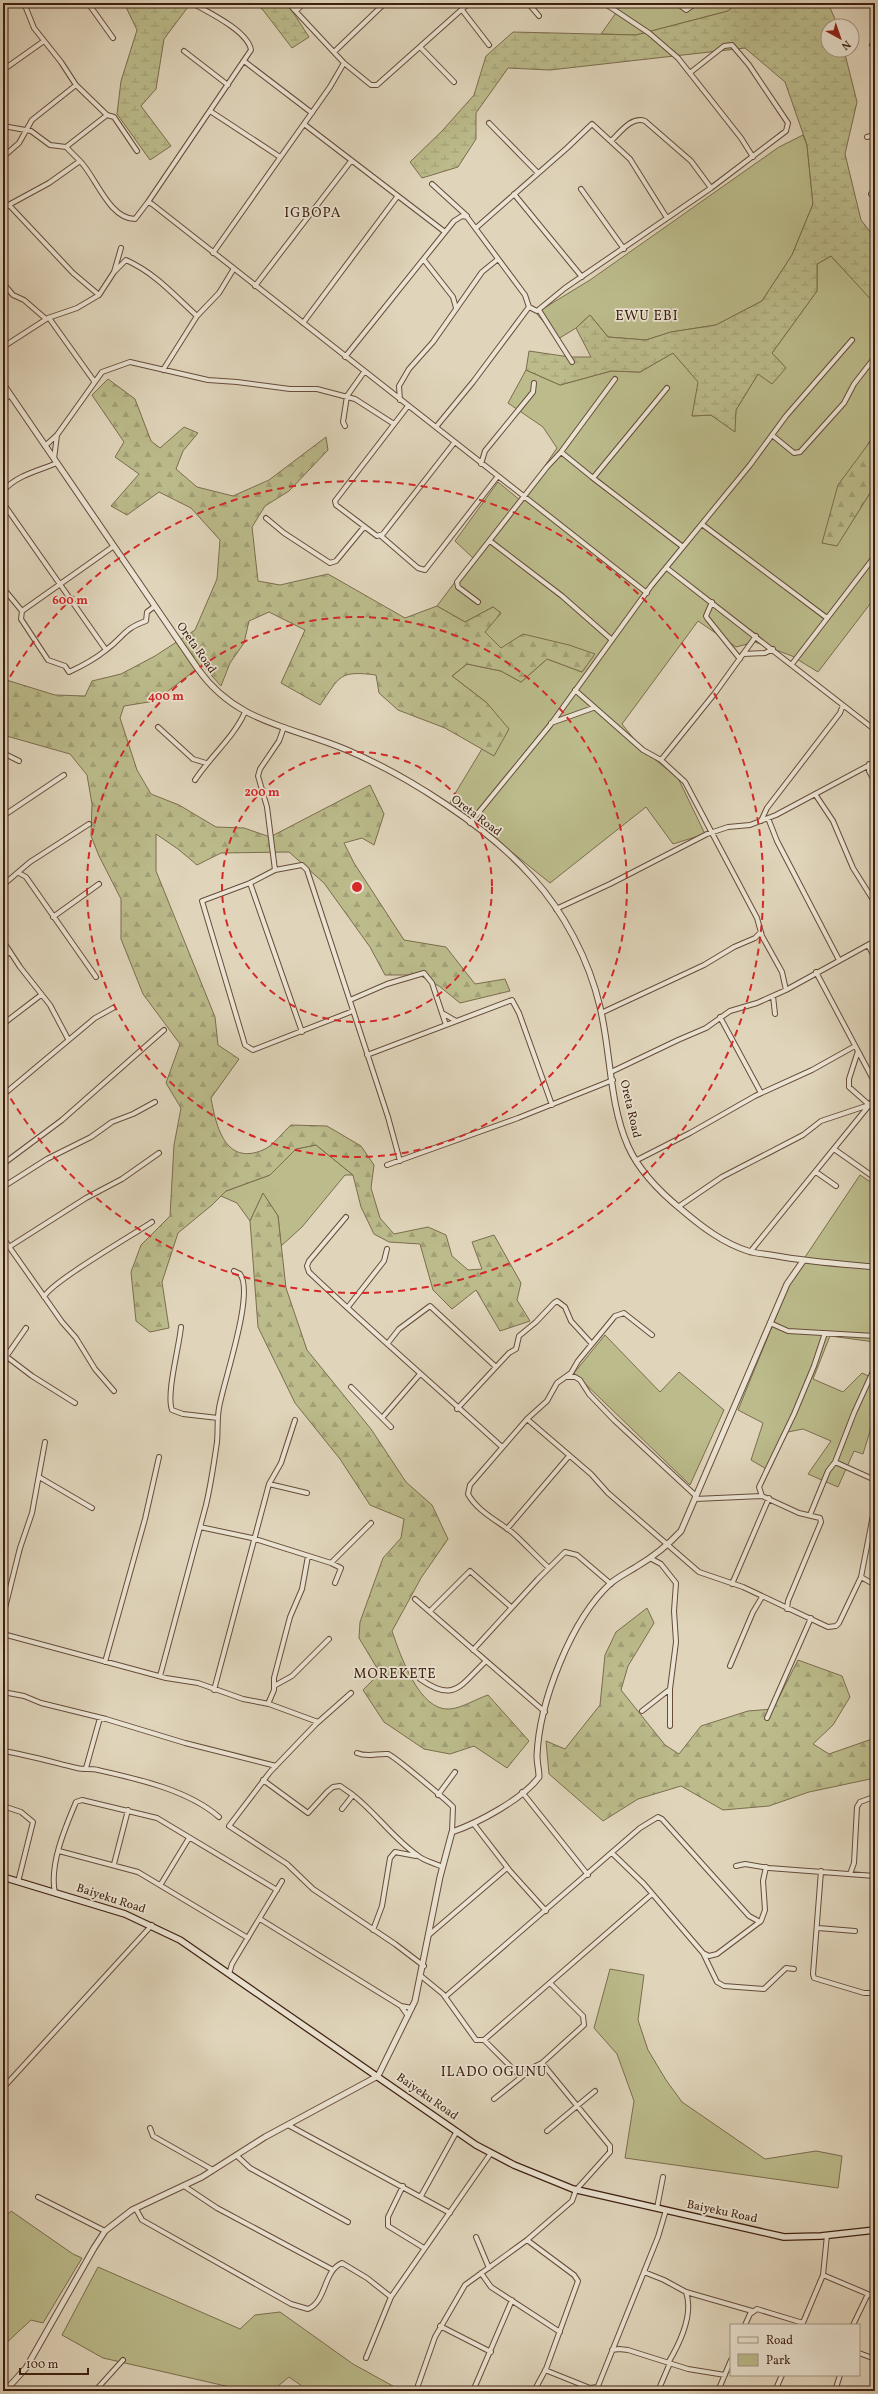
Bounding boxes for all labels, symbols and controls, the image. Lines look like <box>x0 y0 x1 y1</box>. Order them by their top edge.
north arrow <box>820 18 860 58</box>
text: N <box>838 36 853 53</box>
district label: IGBOPA <box>284 204 342 223</box>
district label: EWU EBI <box>615 307 679 326</box>
text: 600 m <box>52 593 88 609</box>
street label: Oreta Road <box>172 619 220 677</box>
text: 400 m <box>148 689 184 705</box>
text: 200 m <box>244 785 280 801</box>
street label: Oreta Road <box>448 792 505 840</box>
centre of rings <box>350 880 364 894</box>
street label: Oreta Road <box>616 1078 645 1140</box>
district label: MOREKETE <box>353 1665 437 1684</box>
street label: Baiyeku Road <box>74 1880 148 1918</box>
district label: ILADO OGUNU <box>441 2063 547 2082</box>
street label: Baiyeku Road <box>393 2070 461 2124</box>
street label: Baiyeku Road <box>685 2197 759 2227</box>
legend <box>730 2324 860 2376</box>
text: Road <box>766 2333 793 2349</box>
scale bar <box>20 2350 88 2376</box>
text: Park <box>766 2353 791 2369</box>
text: 100 m <box>26 2357 59 2373</box>

